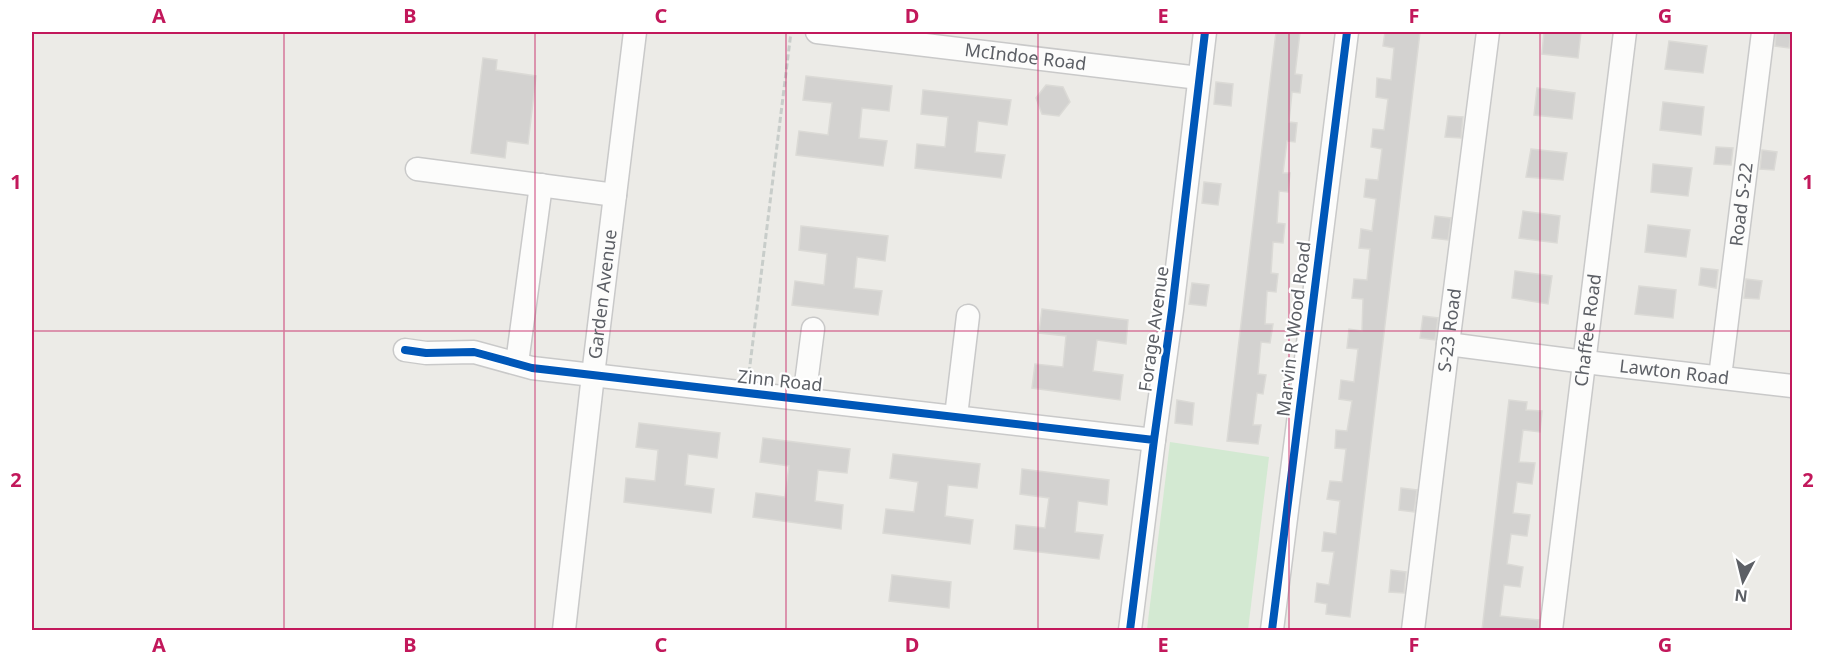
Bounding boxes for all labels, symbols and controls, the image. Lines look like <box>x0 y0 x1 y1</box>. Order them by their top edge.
text: A <box>152 2 166 29</box>
text: B <box>403 2 417 29</box>
text: C <box>655 2 668 29</box>
text: D <box>905 2 919 29</box>
text: E <box>1157 2 1169 29</box>
text: F <box>1409 2 1419 29</box>
text: G <box>1658 2 1672 29</box>
street label: McIndoe Road <box>963 37 1088 75</box>
street label: Road S-22 <box>1723 161 1758 247</box>
text: 1 <box>10 168 22 195</box>
text: 1 <box>1802 168 1814 195</box>
street label: Garden Avenue <box>582 228 622 360</box>
street label: Marvin R Wood Road <box>1270 240 1316 418</box>
street label: Forage Avenue <box>1132 265 1174 393</box>
street label: Chaffee Road <box>1568 272 1606 388</box>
street label: S-23 Road <box>1432 287 1466 373</box>
street label: Lawton Road <box>1618 353 1730 390</box>
street label: Zinn Road <box>737 364 824 396</box>
text: 2 <box>10 466 22 493</box>
text: 2 <box>1802 466 1814 493</box>
north arrow <box>1713 551 1773 611</box>
text: N <box>1733 584 1749 608</box>
text: A <box>152 631 166 658</box>
text: B <box>403 631 417 658</box>
text: C <box>655 631 668 658</box>
text: D <box>905 631 919 658</box>
text: E <box>1157 631 1169 658</box>
text: F <box>1409 631 1419 658</box>
text: G <box>1658 631 1672 658</box>

